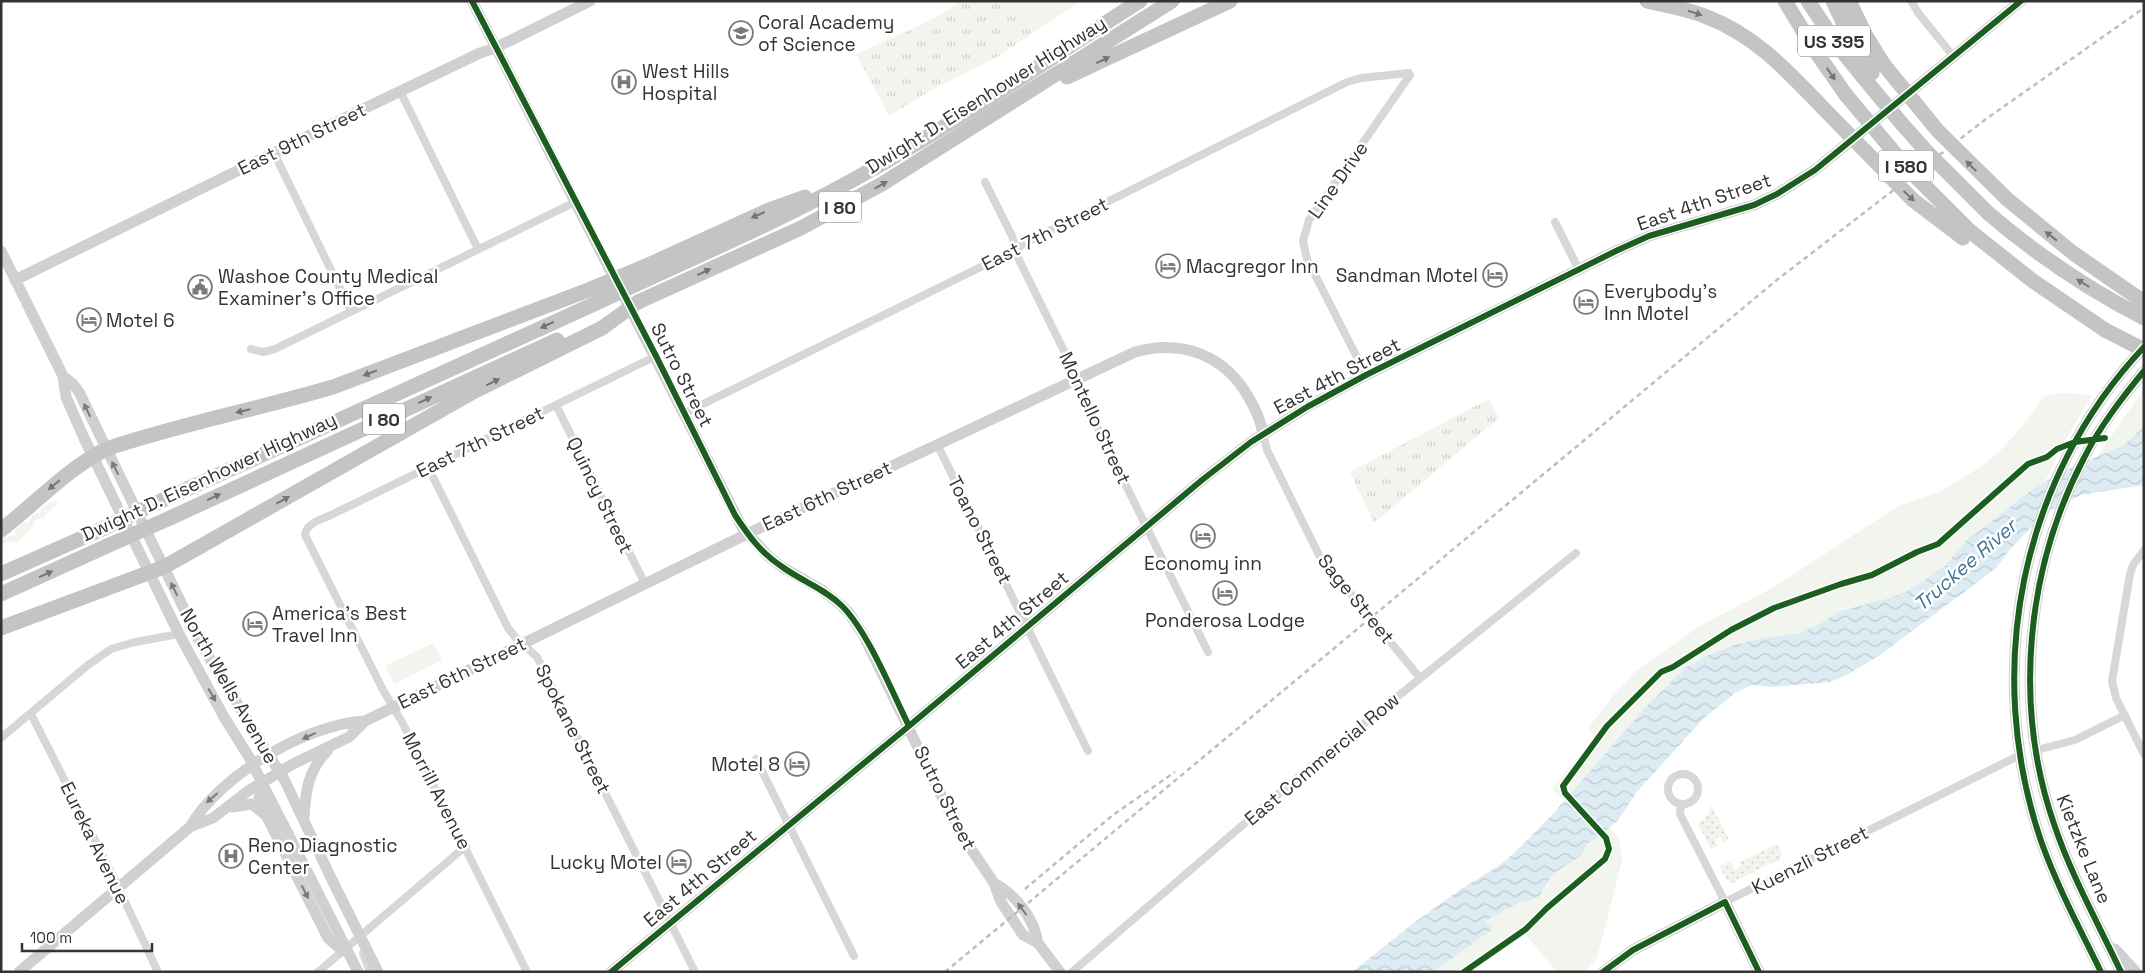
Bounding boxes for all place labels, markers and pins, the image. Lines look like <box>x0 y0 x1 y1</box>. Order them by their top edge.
place label: Coral Academy of Science <box>758 10 894 57</box>
school or university icon: Coral Academy of Science <box>728 20 754 46</box>
place label: West Hills Hospital <box>642 59 729 106</box>
hospital icon: West Hills Hospital <box>611 69 637 95</box>
hotel icon: Macgregor Inn <box>1155 253 1181 279</box>
place label: Macgregor Inn <box>1186 254 1319 279</box>
hotel icon: Sandman Motel <box>1482 262 1508 288</box>
place label: Sandman Motel <box>1336 263 1478 288</box>
place label: Washoe County Medical Examiner’s Office <box>218 264 439 311</box>
public building icon: Washoe County Medical Examiner’s Office <box>187 274 213 300</box>
place label: Everybody's Inn Motel <box>1604 279 1717 326</box>
hotel icon: Everybody's Inn Motel <box>1573 289 1599 315</box>
hotel icon: Motel 6 <box>76 307 102 333</box>
place label: Motel 6 <box>106 308 175 333</box>
hotel icon: Economy inn <box>1190 523 1216 549</box>
place label: Economy inn <box>1144 551 1262 576</box>
hotel icon: Ponderosa Lodge <box>1212 580 1238 606</box>
place label: America's Best Travel Inn <box>272 601 407 648</box>
place label: Ponderosa Lodge <box>1145 608 1305 633</box>
hotel icon: America's Best Travel Inn <box>242 611 268 637</box>
hotel icon: Motel 8 <box>784 751 810 777</box>
place label: Motel 8 <box>711 752 780 777</box>
place label: Reno Diagnostic Center <box>248 833 398 880</box>
hospital icon: Reno Diagnostic Center <box>218 843 244 869</box>
hotel icon: Lucky Motel <box>666 849 692 875</box>
place label: Lucky Motel <box>550 850 662 875</box>

